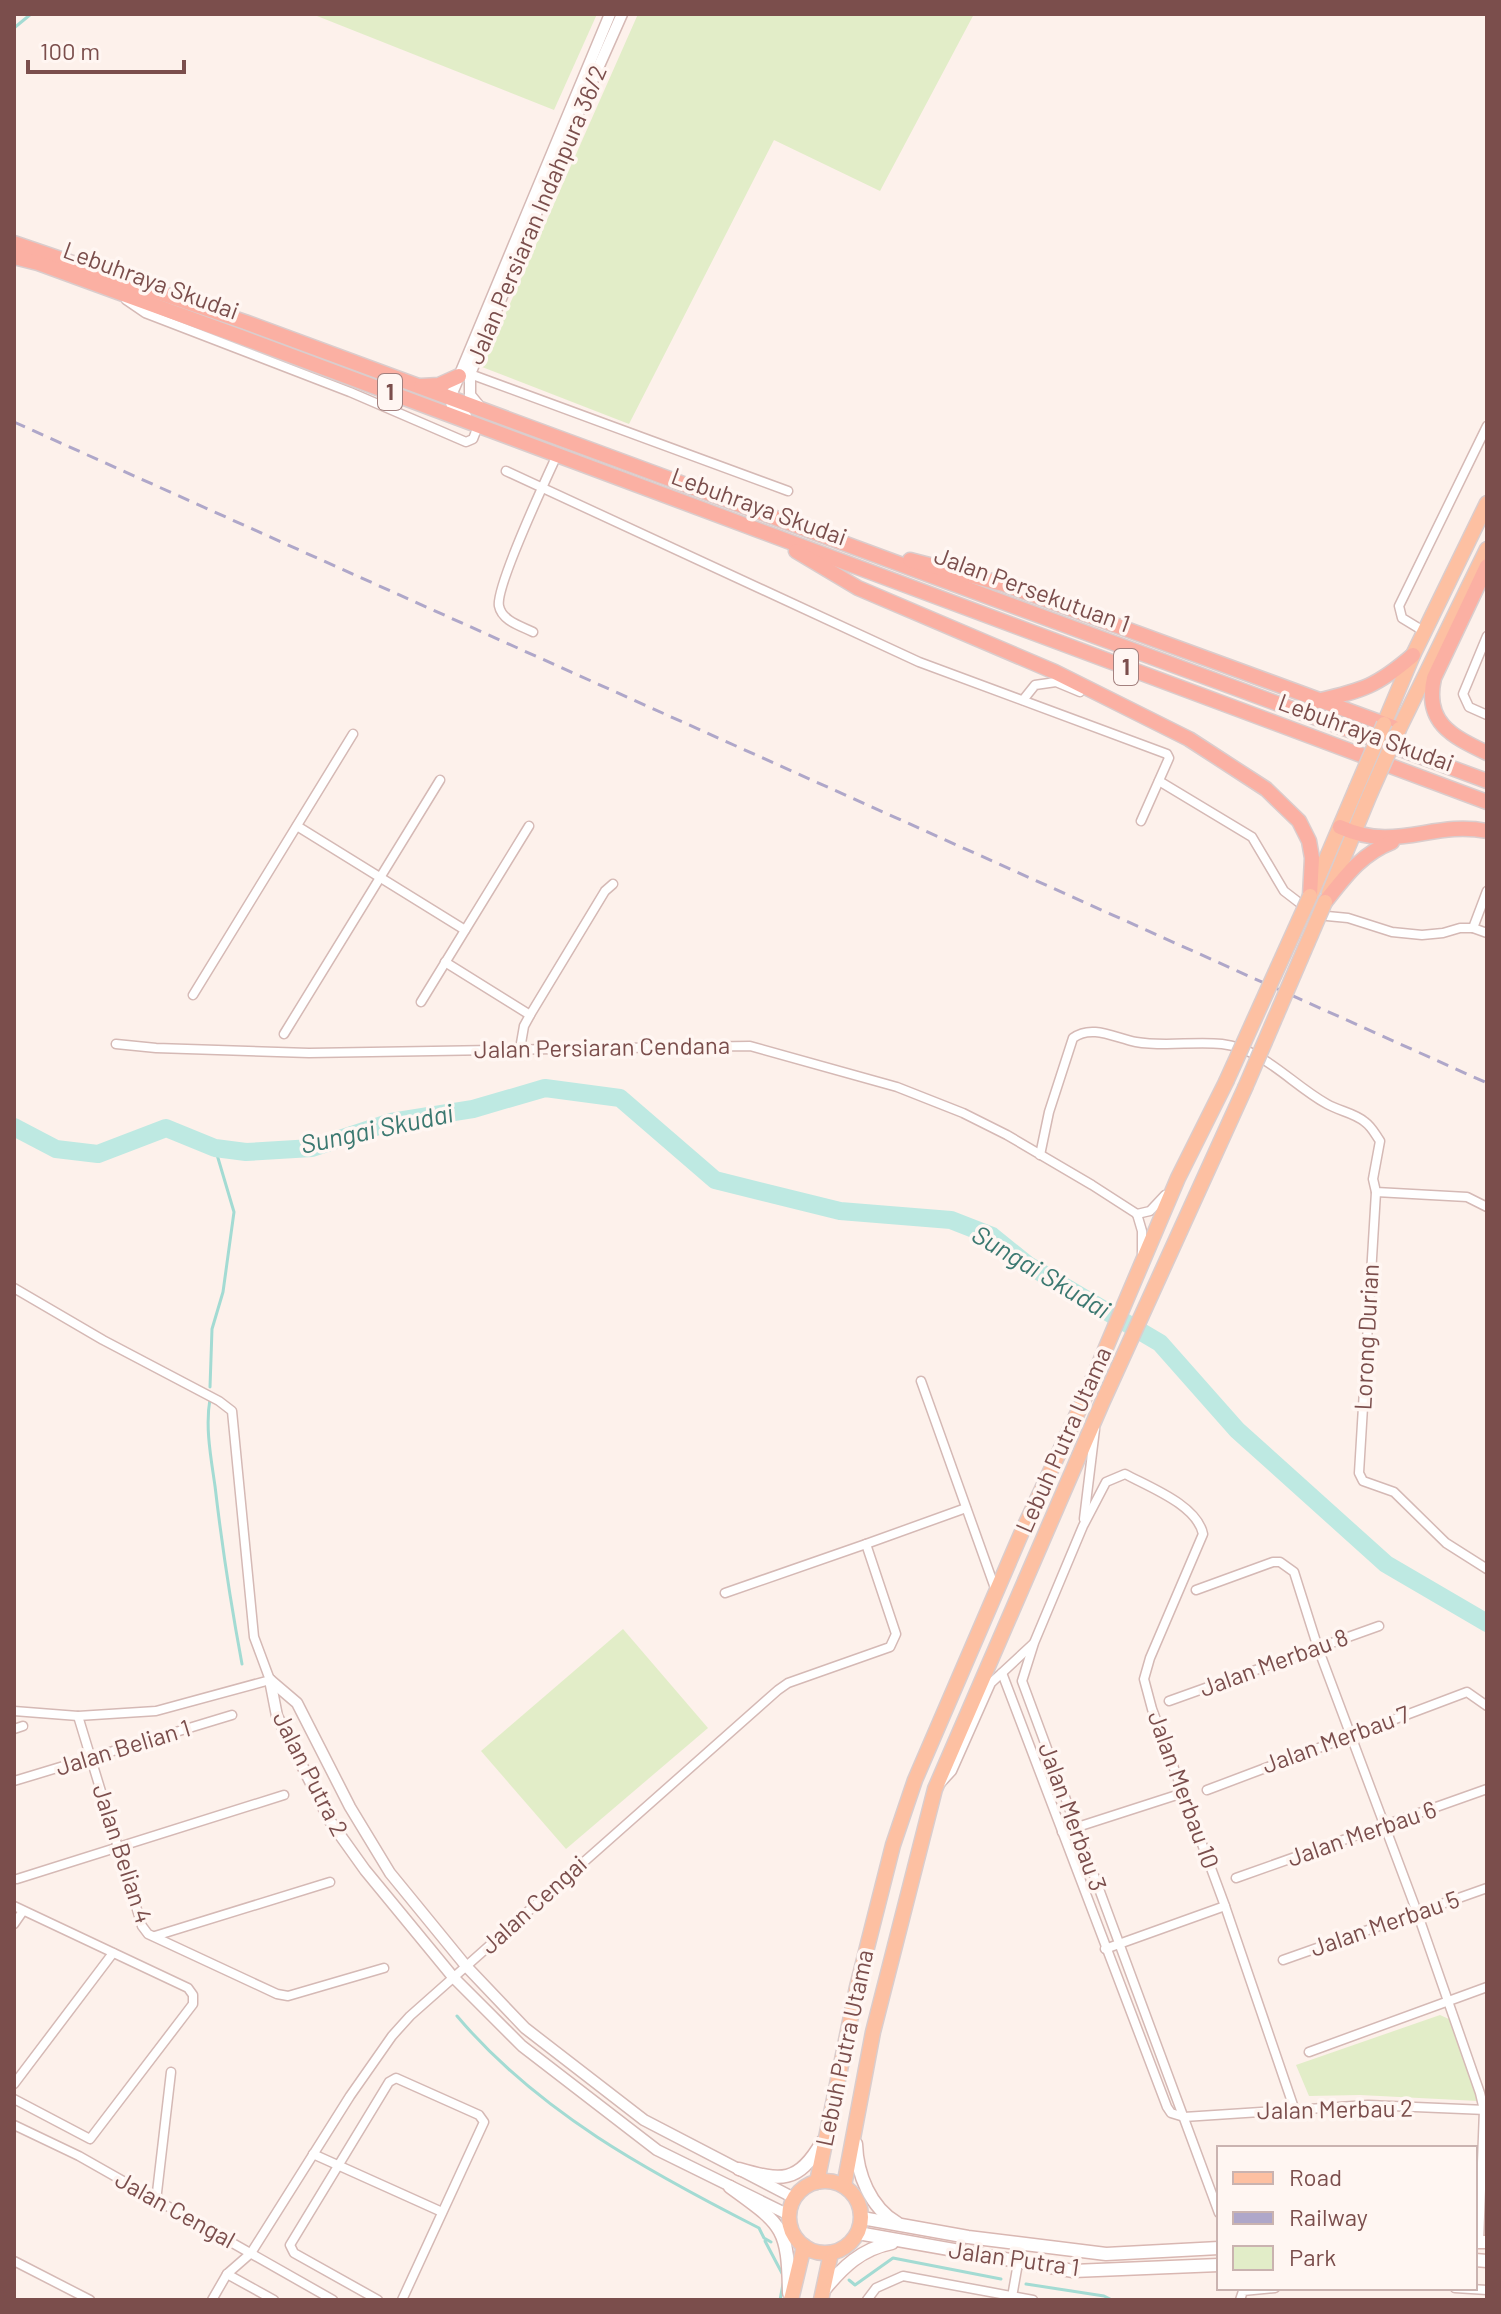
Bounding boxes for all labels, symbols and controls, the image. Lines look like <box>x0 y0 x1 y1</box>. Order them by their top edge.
scale bar <box>28 24 184 74</box>
text: 100 m <box>40 36 100 65</box>
street label: Jalan Persiaran Indahpura 36/2 <box>459 61 612 368</box>
street label: Lebuhraya Skudai <box>60 234 243 325</box>
road number: 1 <box>378 374 402 410</box>
street label: Lebuhraya Skudai <box>668 460 851 551</box>
street label: Jalan Persekutuan 1 <box>931 540 1134 637</box>
road number: 1 <box>1114 649 1138 685</box>
street label: Lebuhraya Skudai <box>1275 686 1458 777</box>
street label: Jalan Persiaran Cendana <box>474 1030 730 1063</box>
water label: Sungai Skudai <box>297 1096 456 1159</box>
water label: Sungai Skudai <box>967 1217 1117 1324</box>
street label: Lorong Durian <box>1347 1263 1384 1411</box>
street label: Lebuh Putra Utama <box>1009 1342 1117 1537</box>
street label: Jalan Merbau 8 <box>1195 1621 1352 1702</box>
street label: Jalan Merbau 7 <box>1258 1699 1413 1779</box>
street label: Jalan Putra 2 <box>268 1706 355 1841</box>
street label: Jalan Merbau 10 <box>1143 1707 1226 1872</box>
street label: Jalan Belian 1 <box>52 1712 194 1781</box>
street label: Jalan Merbau 3 <box>1033 1738 1114 1895</box>
street label: Jalan Belian 4 <box>87 1780 160 1927</box>
street label: Jalan Merbau 6 <box>1283 1794 1440 1872</box>
street label: Jalan Cengai <box>474 1849 592 1959</box>
street label: Jalan Merbau 5 <box>1306 1884 1463 1962</box>
street label: Lebuh Putra Utama <box>809 1947 879 2149</box>
street label: Jalan Merbau 2 <box>1257 2093 1413 2124</box>
legend <box>1217 2146 1477 2290</box>
text: Road <box>1289 2162 1342 2191</box>
street label: Jalan Cengal <box>111 2164 241 2253</box>
text: Railway <box>1289 2202 1368 2231</box>
street label: Jalan Putra 1 <box>947 2234 1081 2281</box>
text: Park <box>1289 2242 1336 2271</box>

